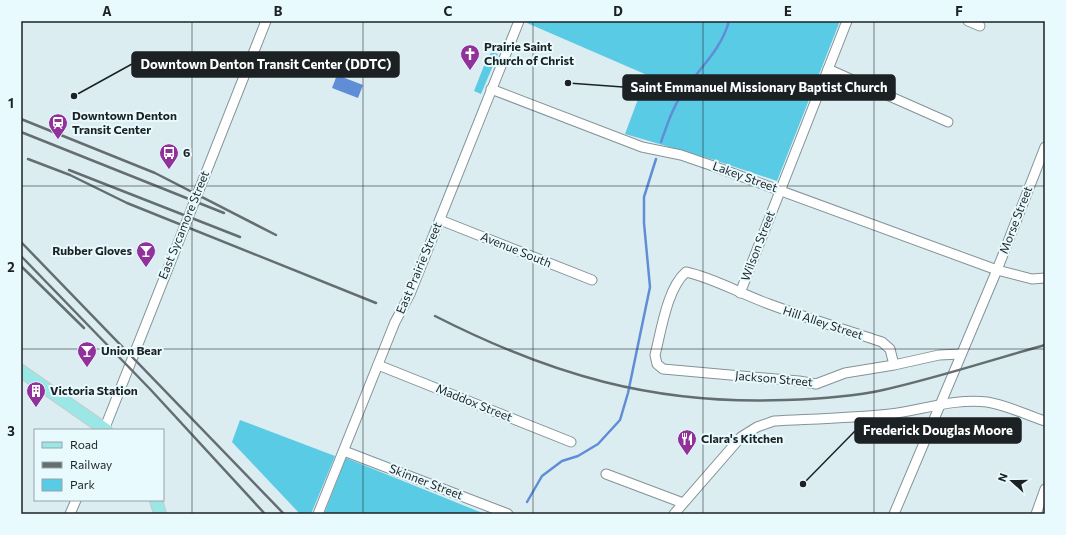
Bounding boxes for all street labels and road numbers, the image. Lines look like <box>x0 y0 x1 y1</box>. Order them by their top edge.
street label: Lakey Street <box>711 158 780 194</box>
street label: East Sycamore Street <box>155 168 211 281</box>
street label: Morse Street <box>996 184 1034 255</box>
street label: Wilson Street <box>737 208 777 283</box>
street label: East Prairie Street <box>392 220 444 315</box>
street label: Avenue South <box>479 229 554 270</box>
street label: Hill Alley Street <box>781 302 865 342</box>
street label: Jackson Street <box>735 368 814 389</box>
street label: Maddox Street <box>434 380 515 424</box>
street label: Skinner Street <box>388 461 465 502</box>

